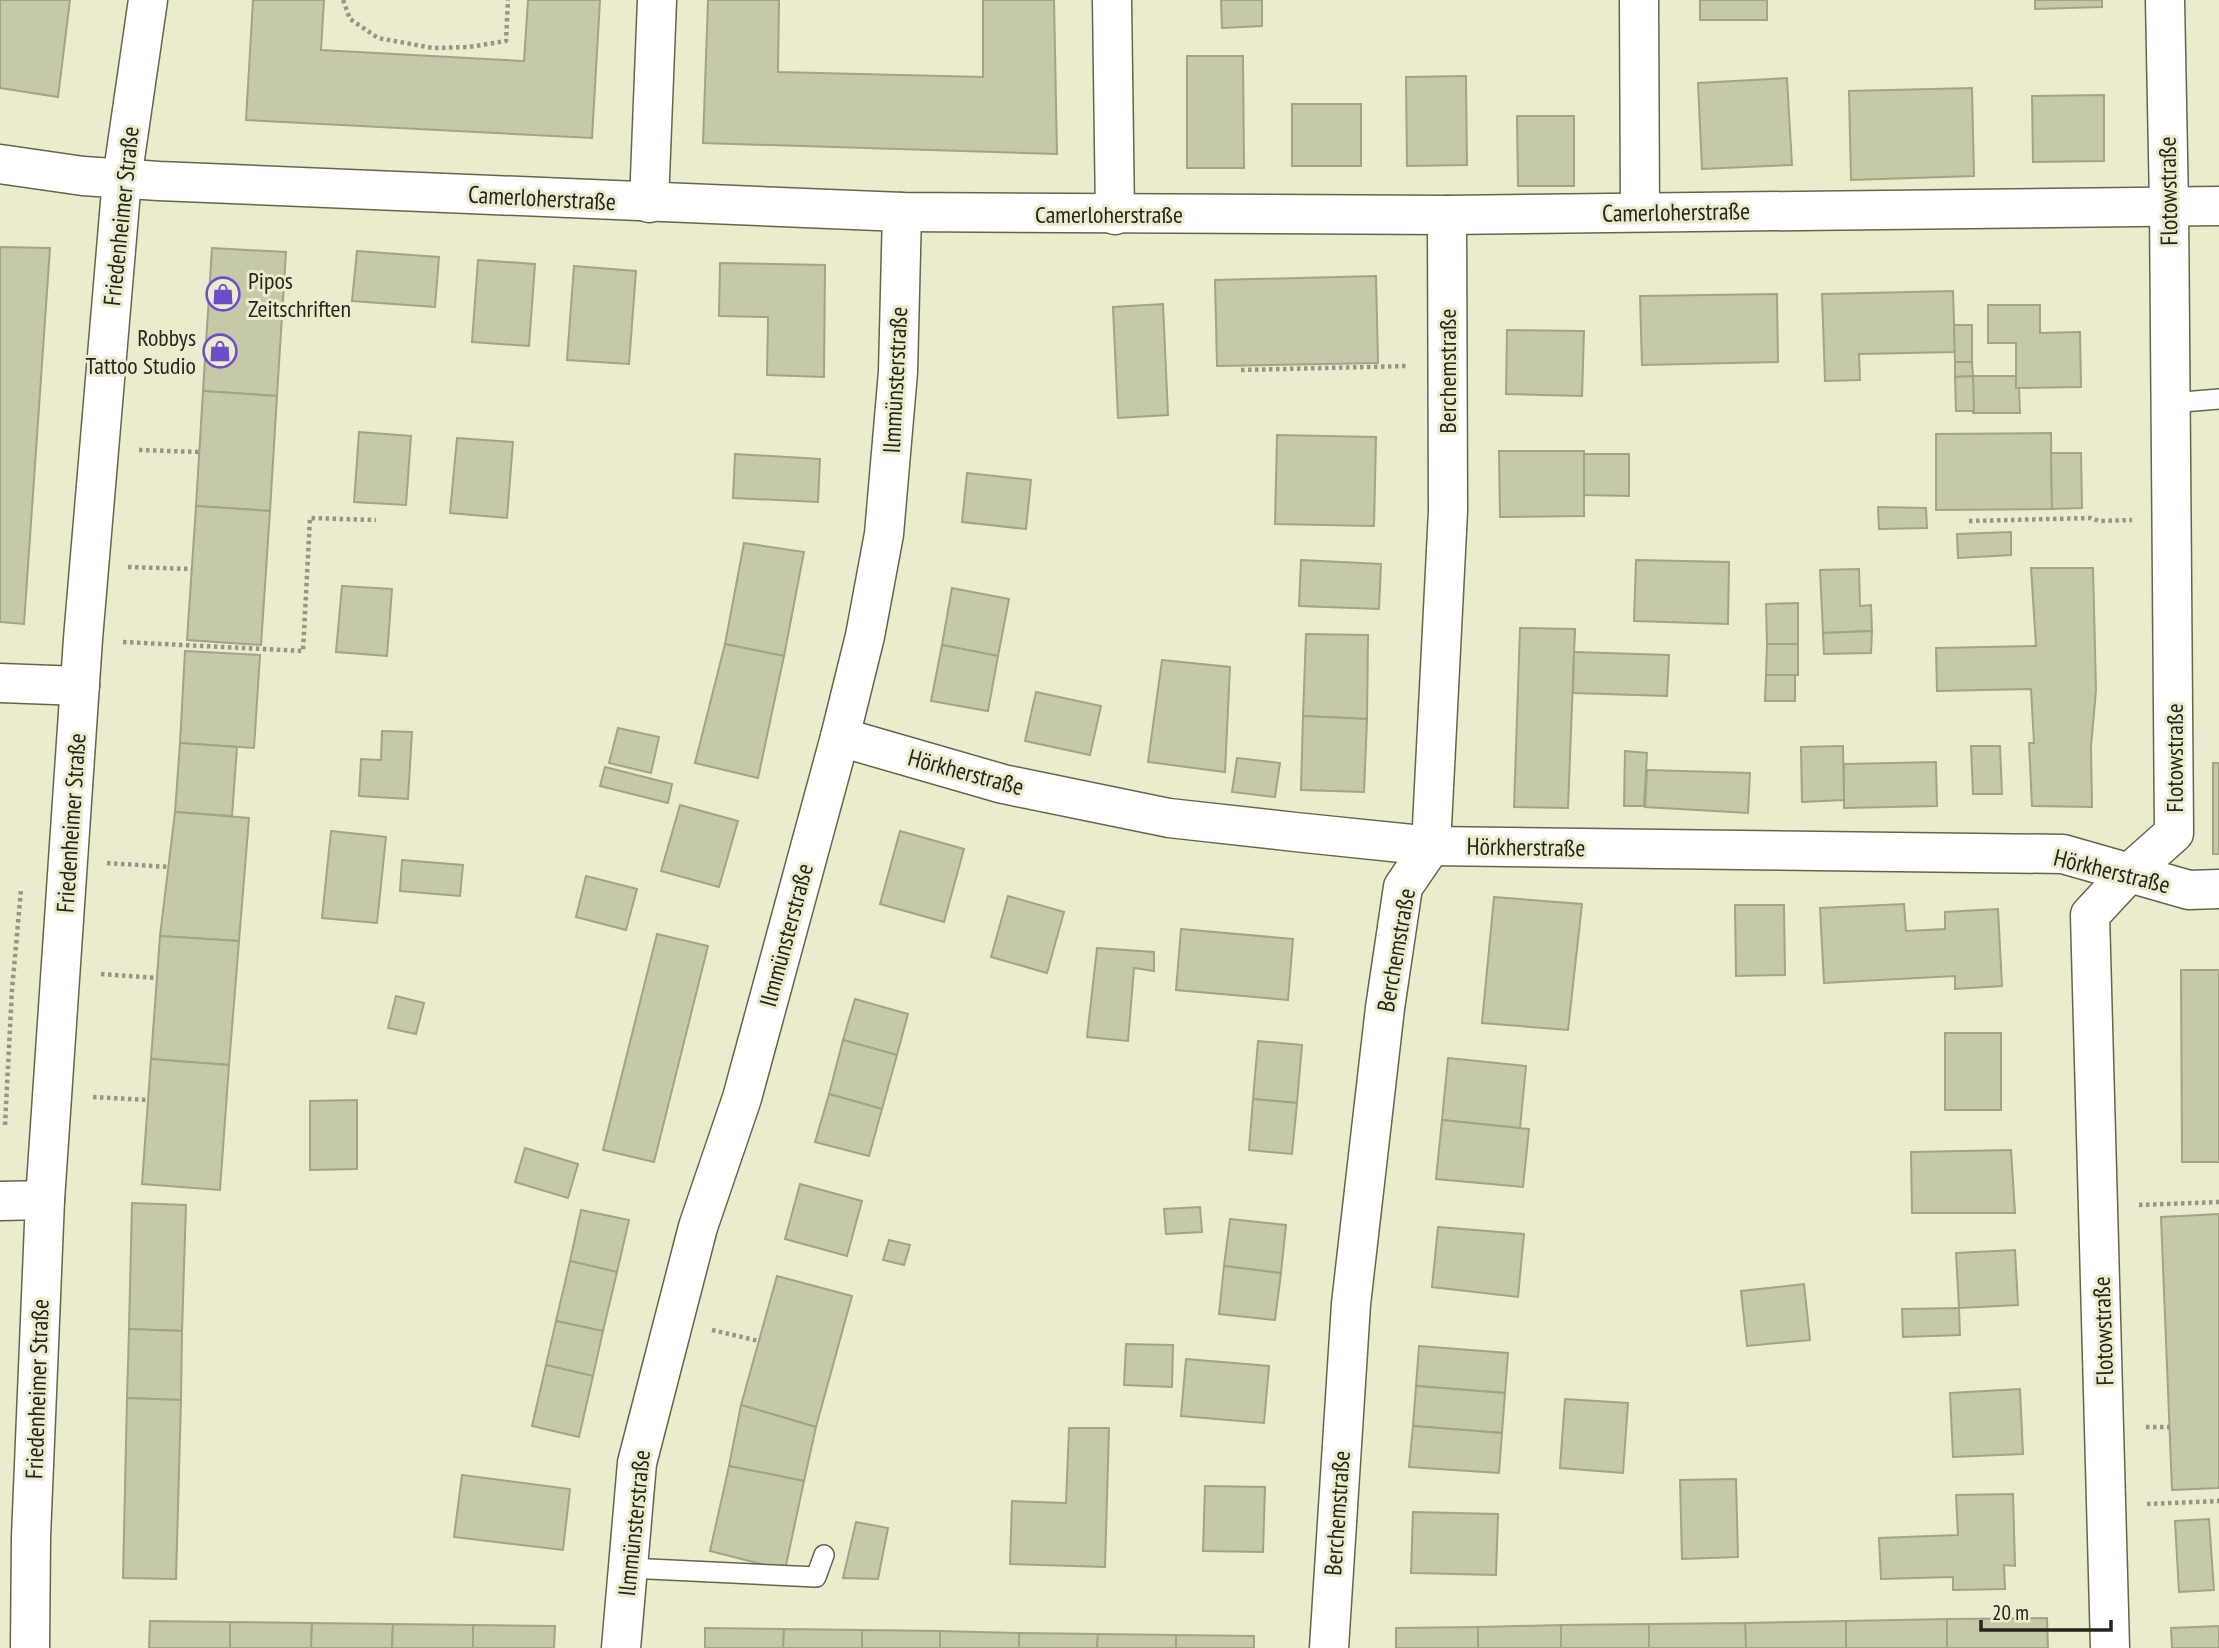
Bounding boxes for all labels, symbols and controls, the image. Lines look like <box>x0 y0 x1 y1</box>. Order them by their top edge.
street label: Friedenheimer Straße <box>96 125 146 307</box>
street label: Flotowstraße <box>2152 136 2184 246</box>
street label: Camerloherstraße <box>467 179 617 217</box>
street label: Camerloherstraße <box>1602 195 1750 229</box>
street label: Camerloherstraße <box>1035 199 1183 230</box>
place label: Pipos Zeitschriften <box>248 265 351 324</box>
shop icon: Pipos Zeitschriften <box>204 275 242 313</box>
street label: Ilmmünsterstraße <box>876 306 914 454</box>
street label: Berchemstraße <box>1432 309 1463 433</box>
place label: Robbys Tattoo Studio <box>86 322 196 381</box>
shop icon: Robbys Tattoo Studio <box>201 332 239 370</box>
street label: Flotowstraße <box>2159 703 2190 813</box>
street label: Friedenheimer Straße <box>49 732 93 914</box>
street label: Hörkherstraße <box>905 742 1027 802</box>
street label: Hörkherstraße <box>1466 830 1586 864</box>
street label: Hörkherstraße <box>2051 842 2173 900</box>
street label: Ilmmünsterstraße <box>752 860 820 1010</box>
street label: Berchemstraße <box>1370 886 1422 1014</box>
street label: Flotowstraße <box>2086 1276 2120 1386</box>
street label: Friedenheimer Straße <box>18 1299 56 1479</box>
street label: Ilmmünsterstraße <box>611 1448 657 1598</box>
street label: Berchemstraße <box>1317 1450 1357 1576</box>
scale bar <box>1981 1588 2110 1632</box>
text: 20 m <box>1992 1599 2029 1626</box>

